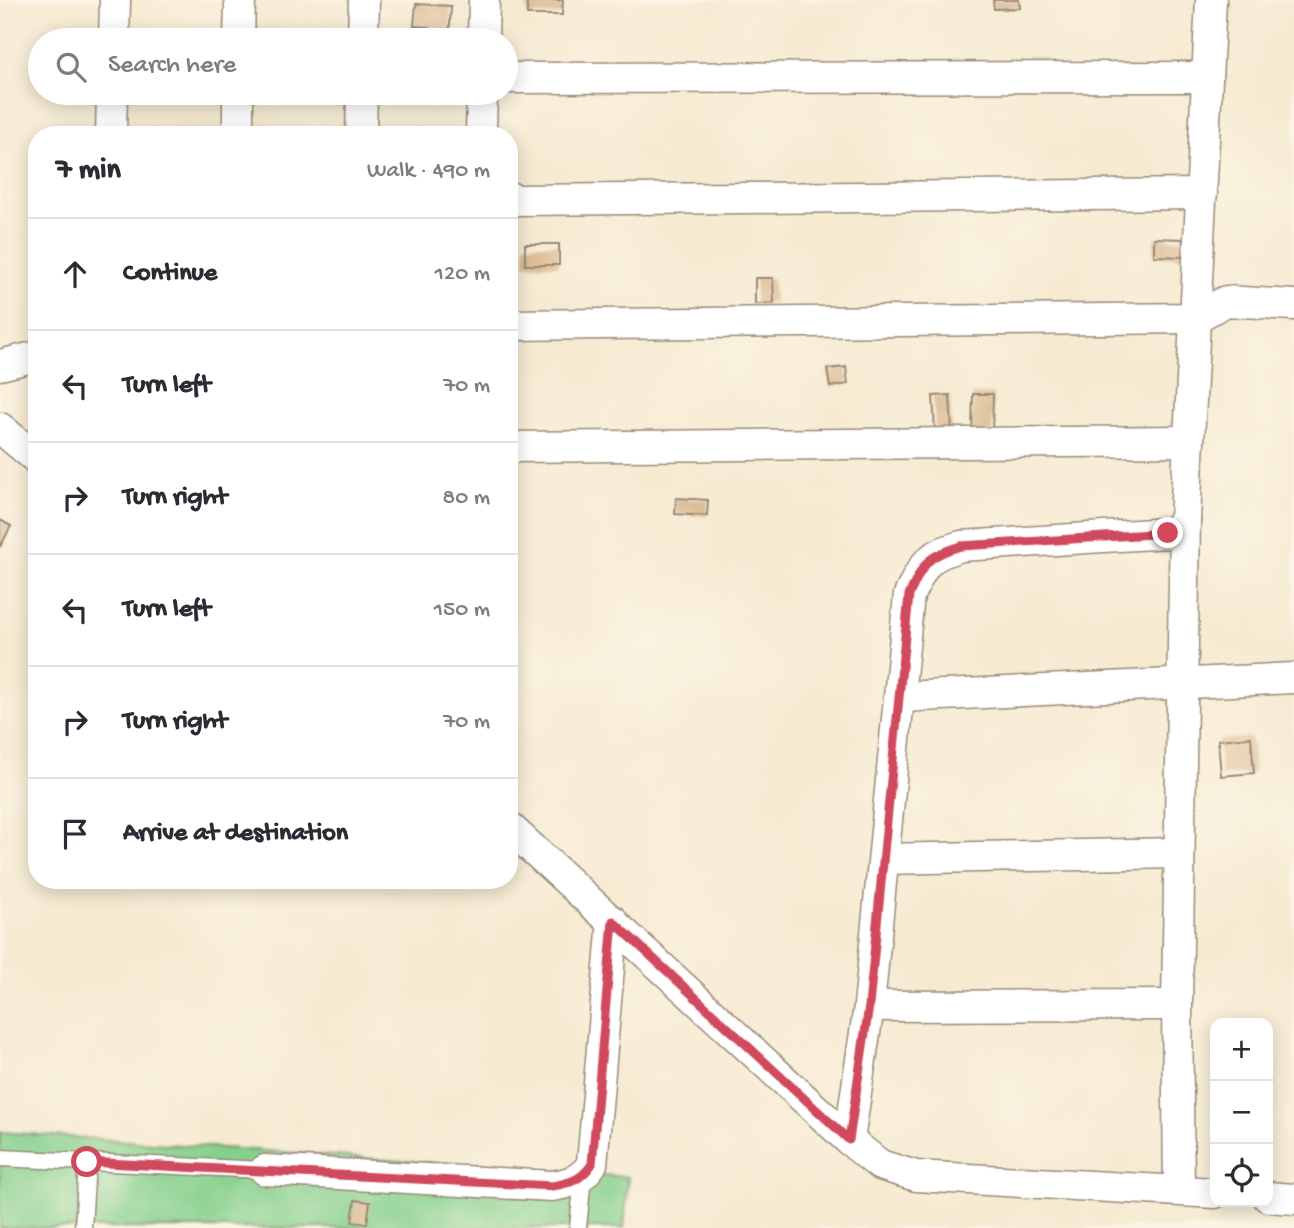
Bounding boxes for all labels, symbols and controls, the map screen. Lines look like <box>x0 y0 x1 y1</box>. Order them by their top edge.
search box <box>28 28 518 105</box>
icon: search <box>52 48 90 86</box>
text: Search here <box>108 51 236 82</box>
text: 7 min <box>56 154 121 189</box>
text: Walk · 490 m <box>367 158 490 185</box>
icon: ahead <box>56 255 94 293</box>
text: Continue <box>123 259 217 290</box>
text: 120 m <box>435 261 490 288</box>
icon: left <box>56 367 94 405</box>
text: Turn left <box>123 371 211 402</box>
text: 70 m <box>443 373 490 400</box>
icon: right <box>56 479 94 517</box>
text: Turn right <box>123 483 227 514</box>
text: 80 m <box>443 485 490 512</box>
route end <box>1152 517 1183 548</box>
icon: left <box>56 591 94 629</box>
text: Turn left <box>123 595 211 626</box>
text: 150 m <box>434 597 490 624</box>
icon: right <box>56 703 94 741</box>
text: Turn right <box>123 707 227 738</box>
text: 70 m <box>443 709 490 736</box>
icon: arrive <box>56 815 94 853</box>
text: Arrive at destination <box>123 819 348 850</box>
map controls <box>1210 1018 1273 1207</box>
button: + <box>1210 1018 1273 1081</box>
button: − <box>1210 1081 1273 1144</box>
button: locate <box>1210 1144 1273 1207</box>
route start <box>71 1146 102 1177</box>

